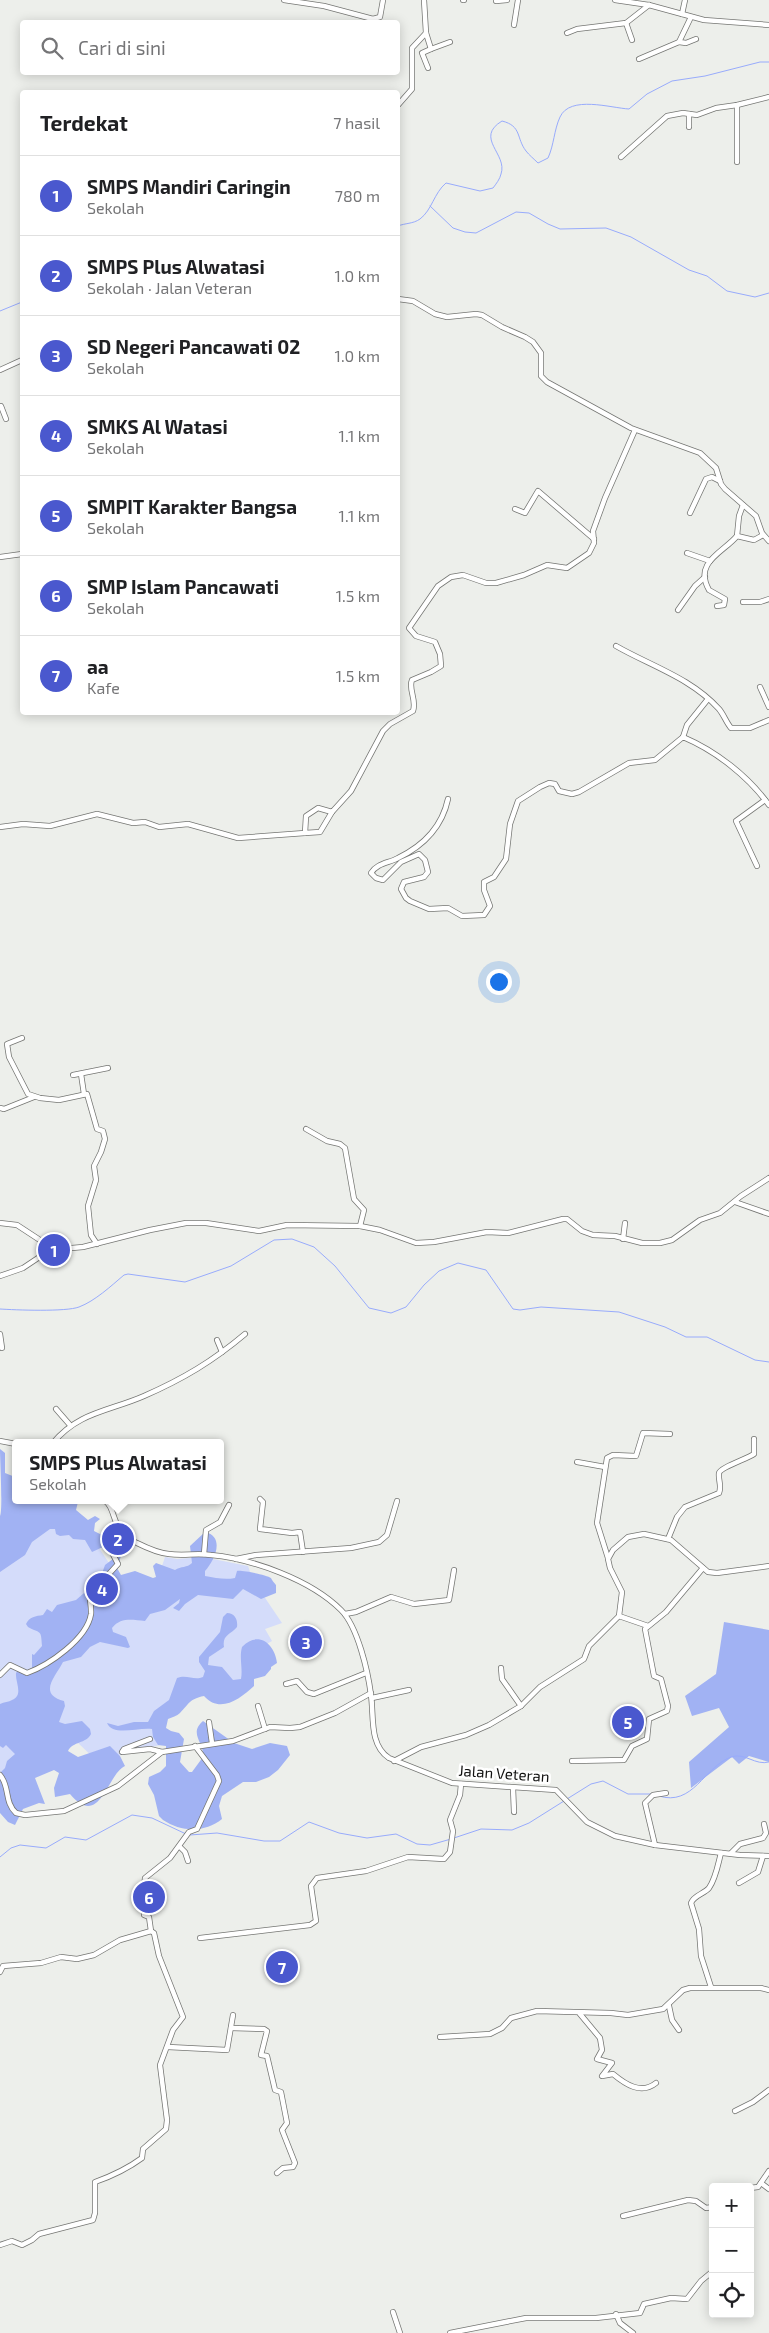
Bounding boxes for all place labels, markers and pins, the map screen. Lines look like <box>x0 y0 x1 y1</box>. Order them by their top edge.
pin: 1 <box>38 1231 70 1269</box>
pin: 2 <box>102 1520 134 1558</box>
pin: 4 <box>86 1570 118 1608</box>
pin: 3 <box>290 1623 322 1661</box>
pin: 5 <box>612 1703 644 1741</box>
pin: 6 <box>133 1878 165 1916</box>
pin: 7 <box>266 1948 298 1986</box>

